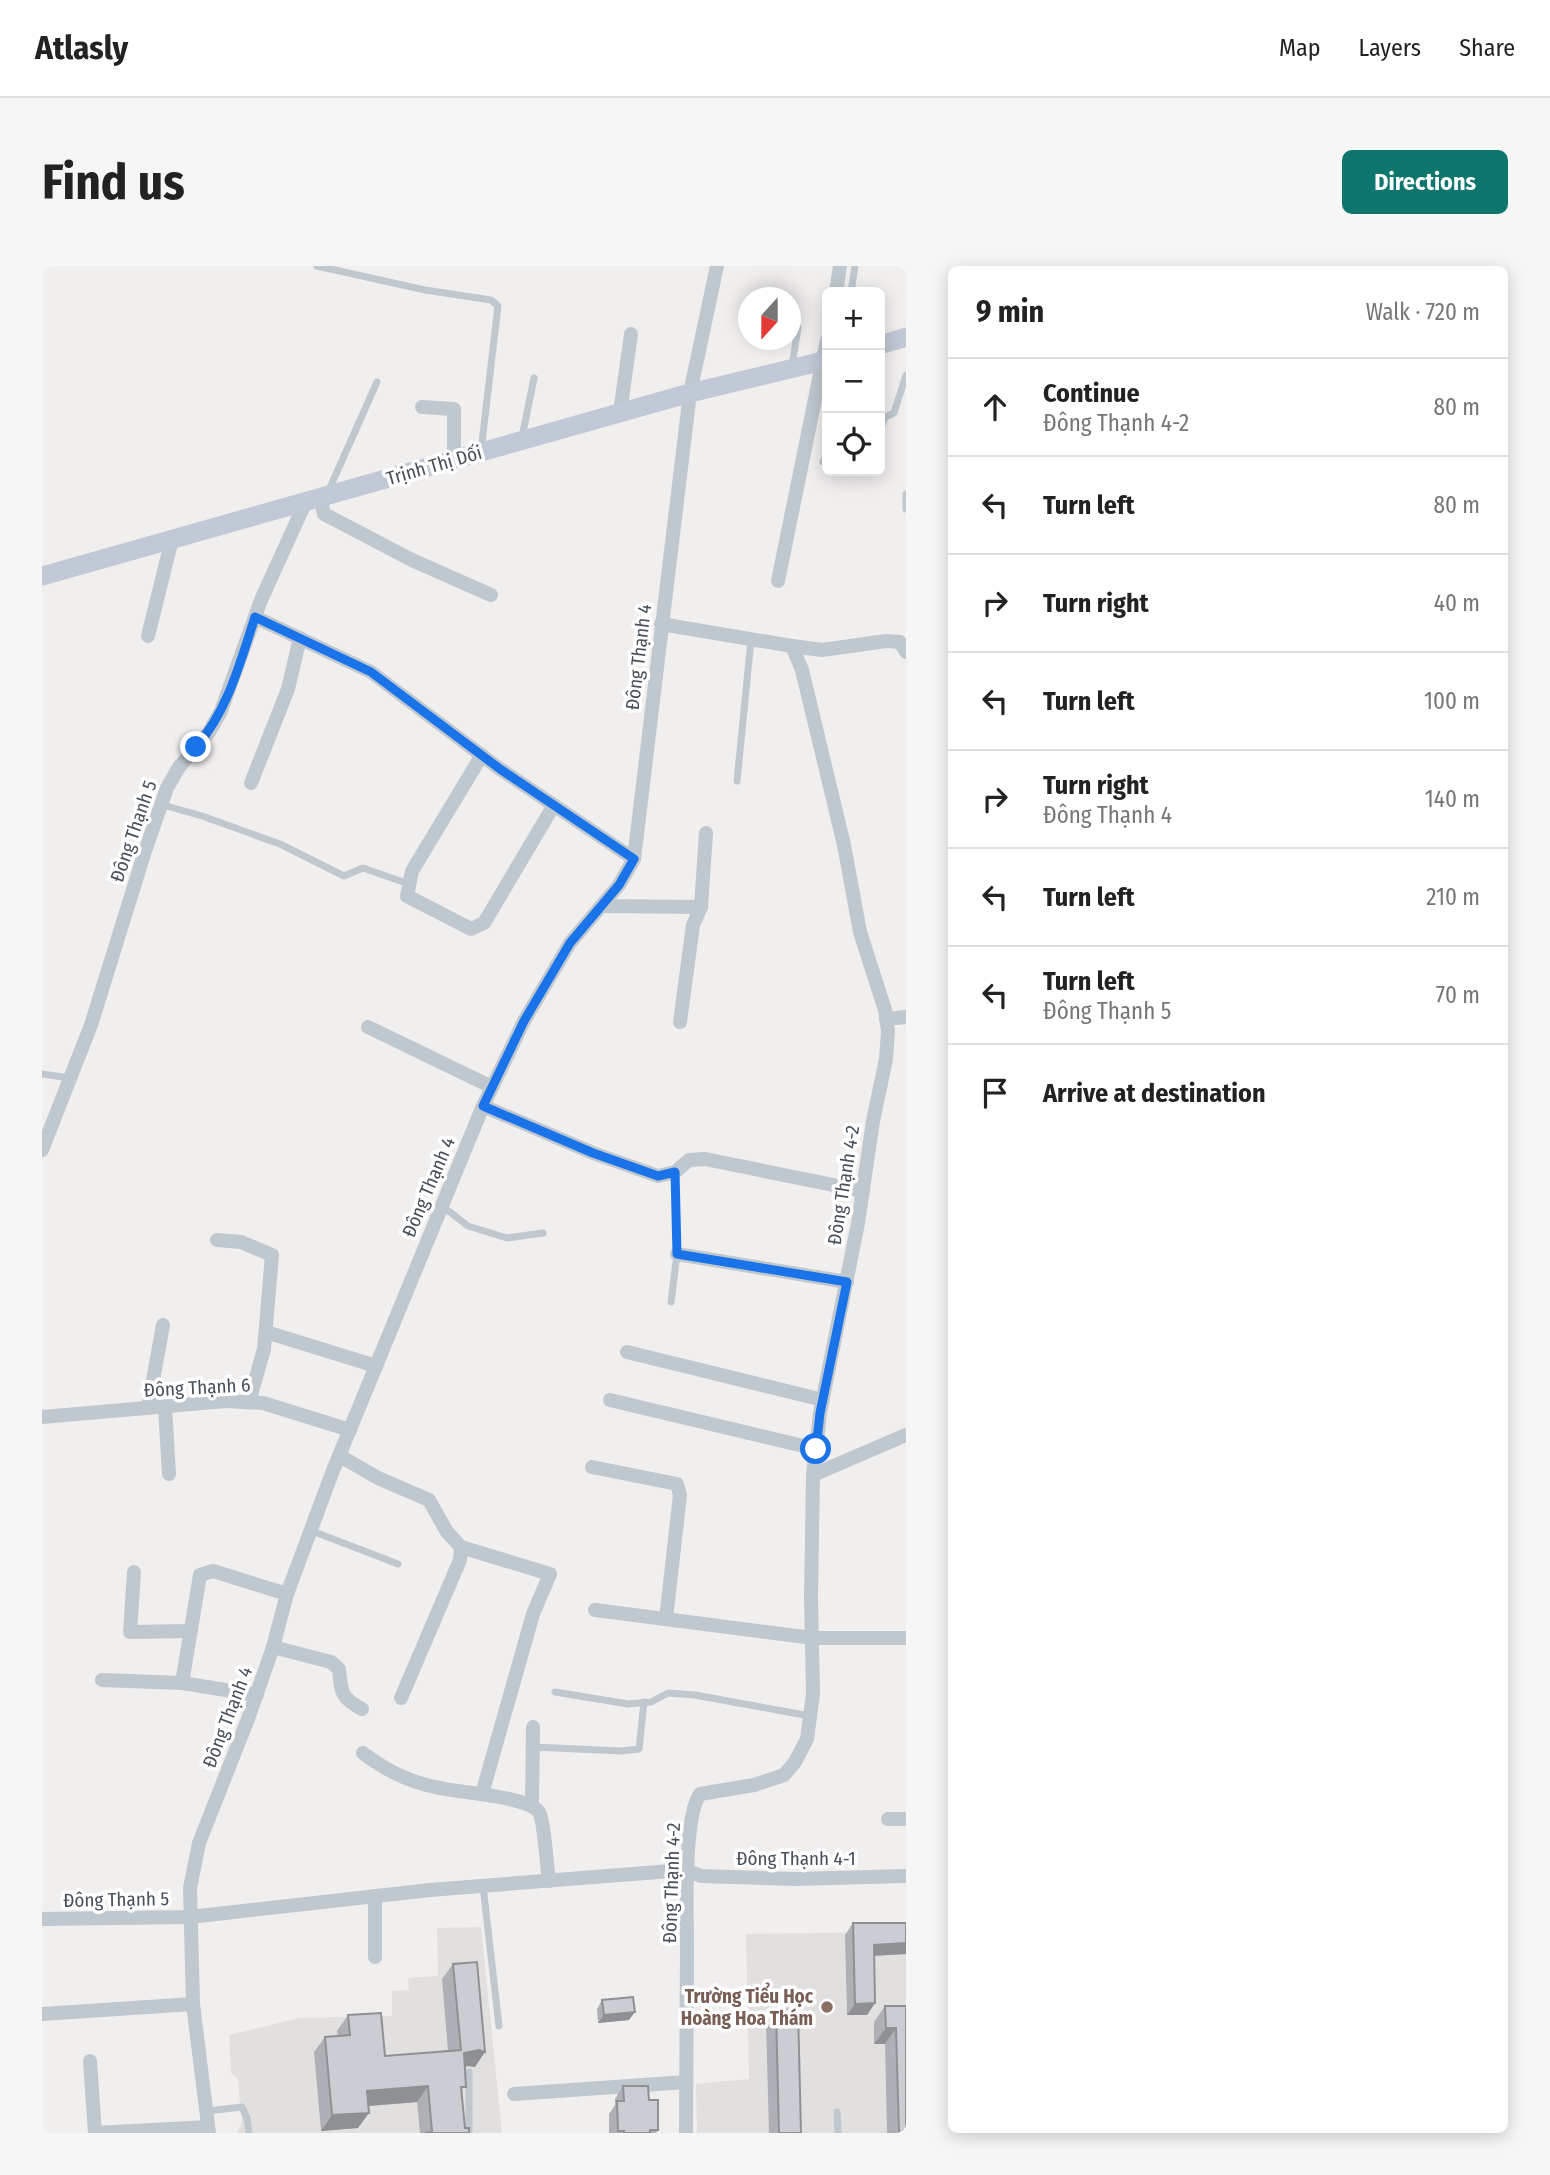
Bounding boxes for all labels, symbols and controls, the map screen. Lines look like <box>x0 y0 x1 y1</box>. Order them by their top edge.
text: Atlasly <box>35 28 128 68</box>
text: Map <box>1279 34 1321 62</box>
text: Layers <box>1359 34 1421 62</box>
text: Share <box>1459 34 1515 62</box>
button: Directions <box>1342 150 1508 214</box>
text: Find us <box>42 153 185 212</box>
north arrow <box>738 287 801 350</box>
map controls <box>822 287 885 476</box>
button: + <box>822 287 885 350</box>
text: 9 min <box>976 294 1044 330</box>
text: Walk · 720 m <box>1366 298 1480 326</box>
button: − <box>822 350 885 413</box>
text: Continue <box>1043 378 1140 409</box>
icon: ahead <box>976 388 1014 426</box>
text: 80 m <box>1433 393 1480 421</box>
text: Đông Thạnh 4-2 <box>1043 409 1189 437</box>
button: locate <box>822 413 885 476</box>
street label: Trịnh Thị Dối <box>384 441 484 490</box>
icon: left <box>976 486 1014 524</box>
text: Turn left <box>1043 490 1135 521</box>
text: 80 m <box>1433 491 1480 519</box>
icon: right <box>976 584 1014 622</box>
text: Turn right <box>1043 588 1149 619</box>
text: 40 m <box>1434 589 1480 617</box>
street label: Đông Thạnh 4 <box>621 603 656 711</box>
icon: left <box>976 682 1014 720</box>
text: Turn left <box>1043 686 1135 717</box>
text: 100 m <box>1424 687 1480 715</box>
route end <box>180 731 211 762</box>
text: Turn right <box>1043 770 1149 801</box>
street label: Đông Thạnh 5 <box>105 777 162 885</box>
icon: right <box>976 780 1014 818</box>
text: 140 m <box>1425 785 1480 813</box>
text: Đông Thạnh 4 <box>1043 801 1172 829</box>
icon: left <box>976 878 1014 916</box>
text: Turn left <box>1043 882 1135 913</box>
text: 210 m <box>1426 883 1480 911</box>
text: Turn left <box>1043 966 1135 997</box>
icon: left <box>976 976 1014 1014</box>
text: 70 m <box>1436 981 1480 1009</box>
text: Đông Thạnh 5 <box>1043 997 1171 1025</box>
icon: arrive <box>976 1074 1014 1112</box>
text: Arrive at destination <box>1043 1078 1266 1109</box>
street label: Đông Thạnh 4-2 <box>823 1124 864 1246</box>
street label: Đông Thạnh 4 <box>397 1134 460 1241</box>
street label: Đông Thạnh 6 <box>143 1373 251 1402</box>
route start <box>800 1433 831 1464</box>
street label: Đông Thạnh 4 <box>198 1663 257 1771</box>
street label: Đông Thạnh 4-2 <box>658 1822 685 1944</box>
street label: Đông Thạnh 4-1 <box>736 1847 856 1870</box>
street label: Đông Thạnh 5 <box>63 1887 169 1912</box>
place label: Trường Tiểu Học Hoàng Hoa Thám <box>681 1982 814 2030</box>
marker: Trường Tiểu Học Hoàng Hoa Thám <box>819 1999 835 2015</box>

